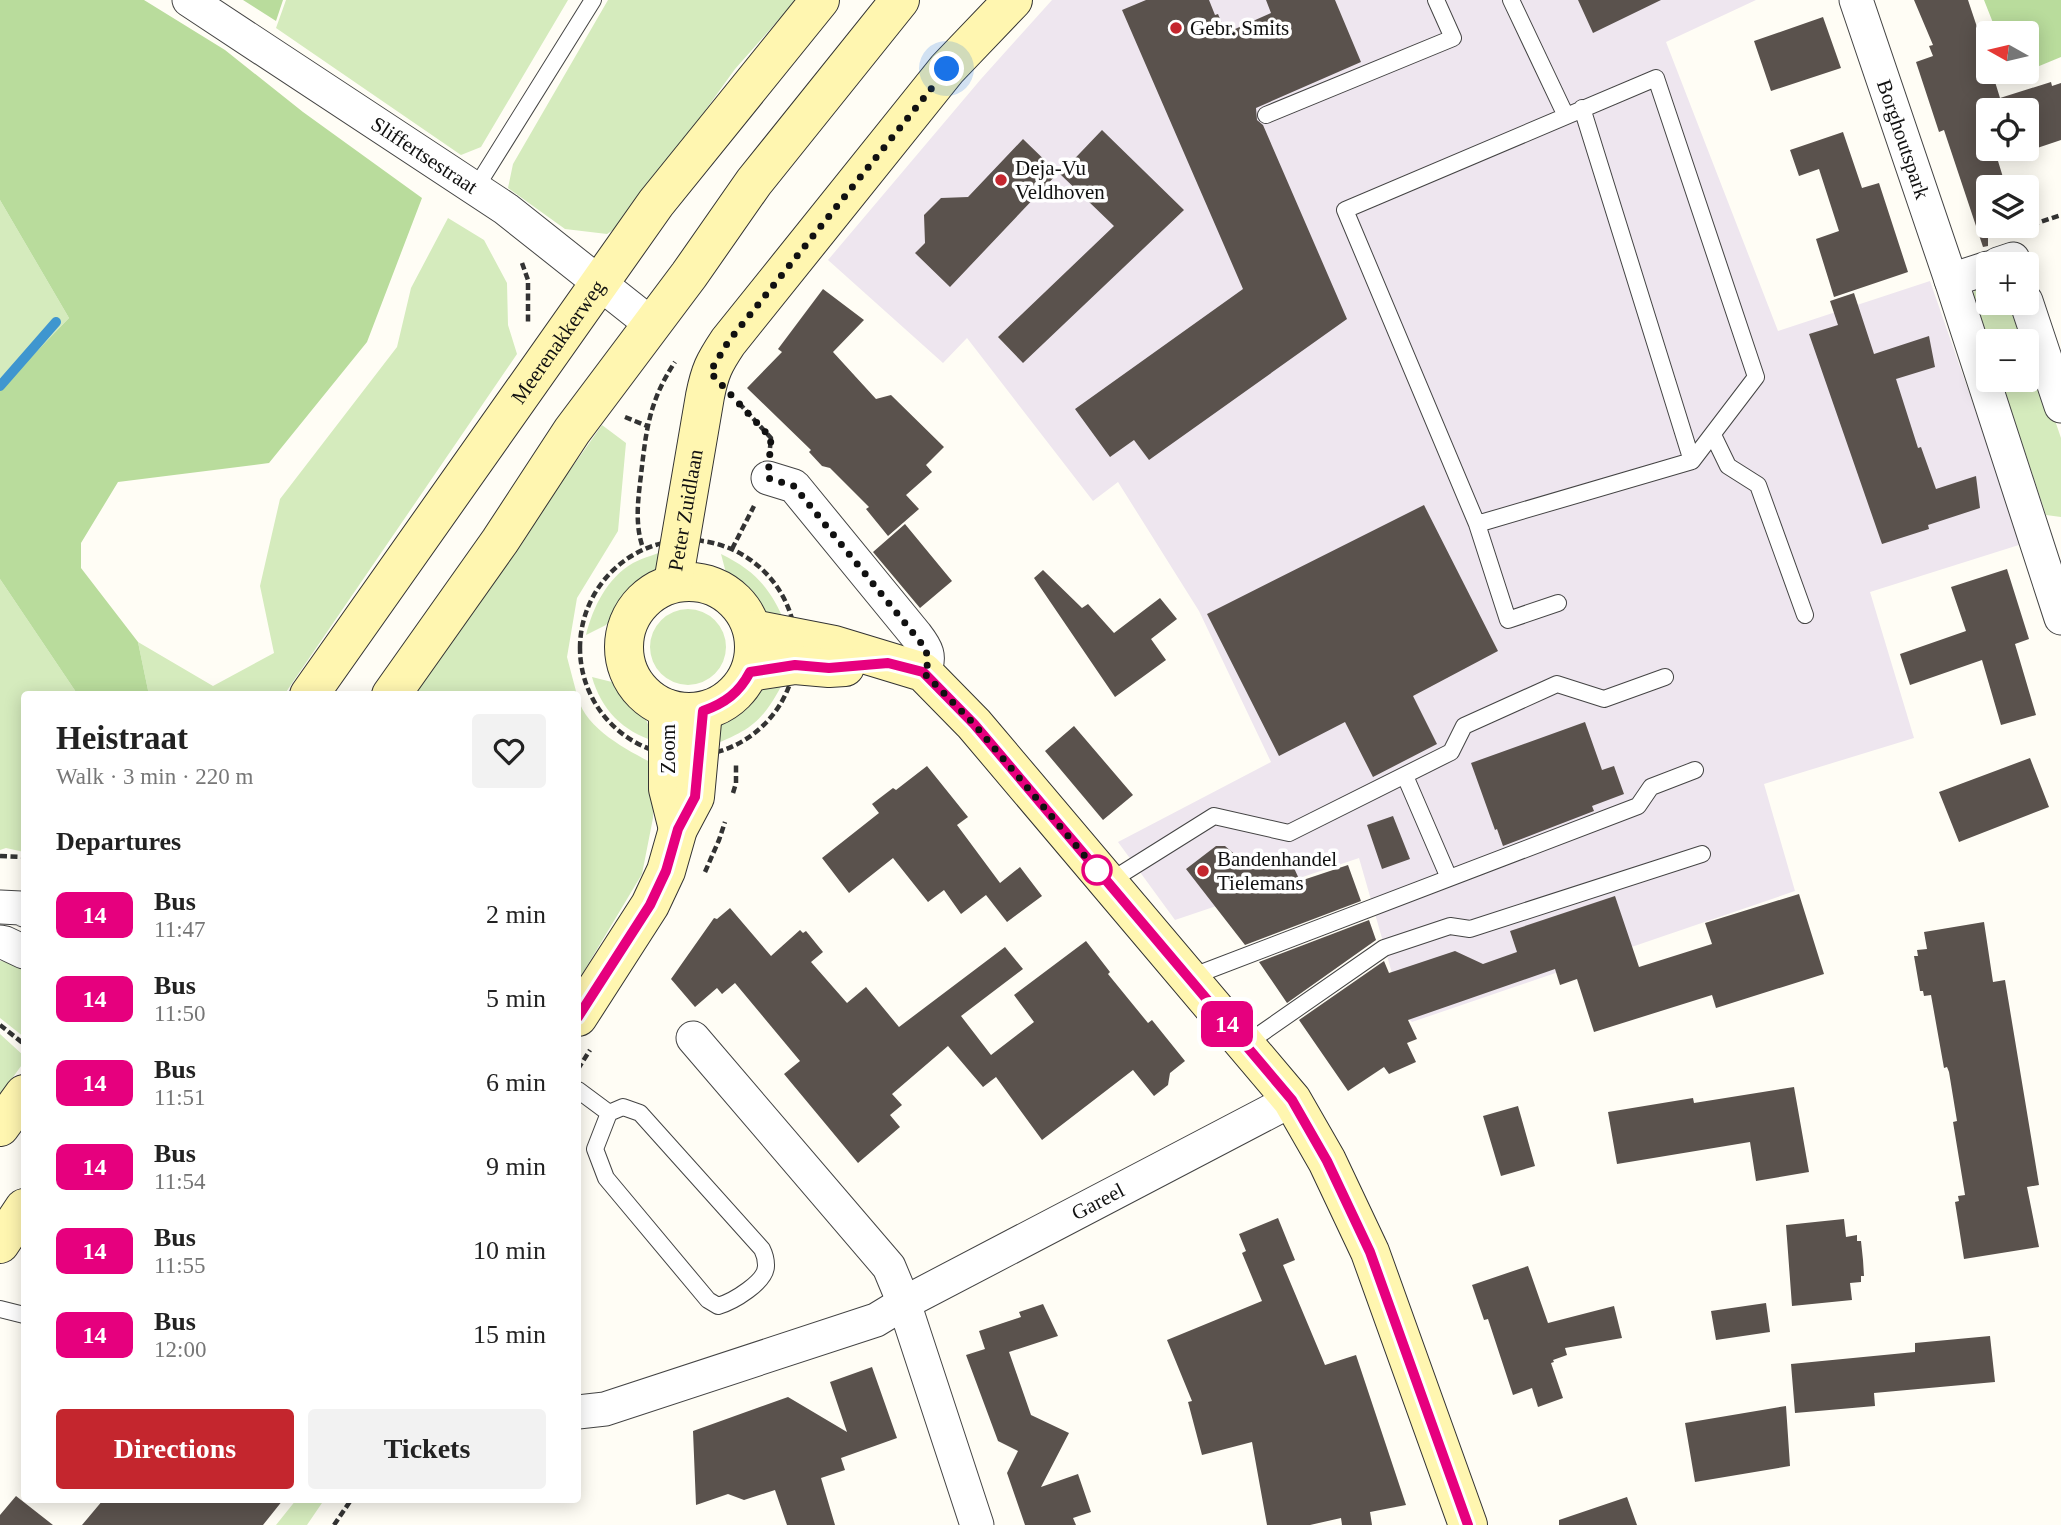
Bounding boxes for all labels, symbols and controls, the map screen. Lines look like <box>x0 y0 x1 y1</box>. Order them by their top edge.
place label: Gebr. Smits <box>1190 16 1289 40</box>
marker: Gebr. Smits <box>1168 20 1184 36</box>
north arrow <box>1976 21 2039 84</box>
map controls <box>1976 21 2039 392</box>
your location <box>929 51 964 86</box>
street label: Borghoutspark <box>1872 76 1935 202</box>
button: locate <box>1976 98 2039 161</box>
street label: Sliffertsestraat <box>367 112 482 199</box>
place label: Deja-Vu Veldhoven <box>1015 156 1105 204</box>
marker: Deja-Vu Veldhoven <box>993 172 1009 188</box>
button: layers <box>1976 175 2039 238</box>
button: + <box>1976 252 2039 315</box>
street label: Meerenakkerweg <box>506 275 610 408</box>
button: − <box>1976 329 2039 392</box>
street label: Peter Zuidlaan <box>663 447 708 573</box>
button: heart <box>472 714 546 788</box>
text: Heistraat <box>56 720 188 756</box>
street label: Zoom <box>656 724 680 774</box>
text: Walk · 3 min · 220 m <box>56 764 253 789</box>
text: Departures <box>56 827 181 856</box>
place label: Bandenhandel Tielemans <box>1217 847 1337 895</box>
unlabelled marker <box>1082 855 1112 885</box>
marker: Bandenhandel Tielemans <box>1195 863 1211 879</box>
text: Bus <box>154 887 196 916</box>
text: 2 min <box>486 900 546 929</box>
text: 14 <box>83 902 107 928</box>
text: 11:47 <box>154 917 206 942</box>
text: Bus <box>154 971 196 1000</box>
text: 5 min <box>486 984 546 1013</box>
text: 14 <box>83 986 107 1012</box>
text: 11:50 <box>154 1001 206 1026</box>
line badge: 14 <box>1196 1001 1258 1047</box>
text: 14 <box>1215 1011 1239 1037</box>
text: Bus <box>154 1055 196 1084</box>
text: 6 min <box>486 1068 546 1097</box>
text: 14 <box>83 1070 107 1096</box>
text: 11:51 <box>154 1085 206 1110</box>
text: Bus <box>154 1139 196 1168</box>
text: 9 min <box>486 1152 546 1181</box>
text: 14 <box>83 1154 107 1180</box>
text: 11:54 <box>154 1169 206 1194</box>
street label: Gareel <box>1068 1178 1128 1225</box>
text: Bus <box>154 1223 196 1252</box>
text: 10 min <box>473 1236 546 1265</box>
text: 14 <box>83 1238 107 1264</box>
text: 11:55 <box>154 1253 206 1278</box>
text: Bus <box>154 1307 196 1336</box>
text: 15 min <box>473 1320 546 1349</box>
text: 14 <box>83 1322 107 1348</box>
text: 12:00 <box>154 1337 206 1362</box>
button: Directions <box>56 1409 294 1489</box>
button: Tickets <box>308 1409 546 1489</box>

